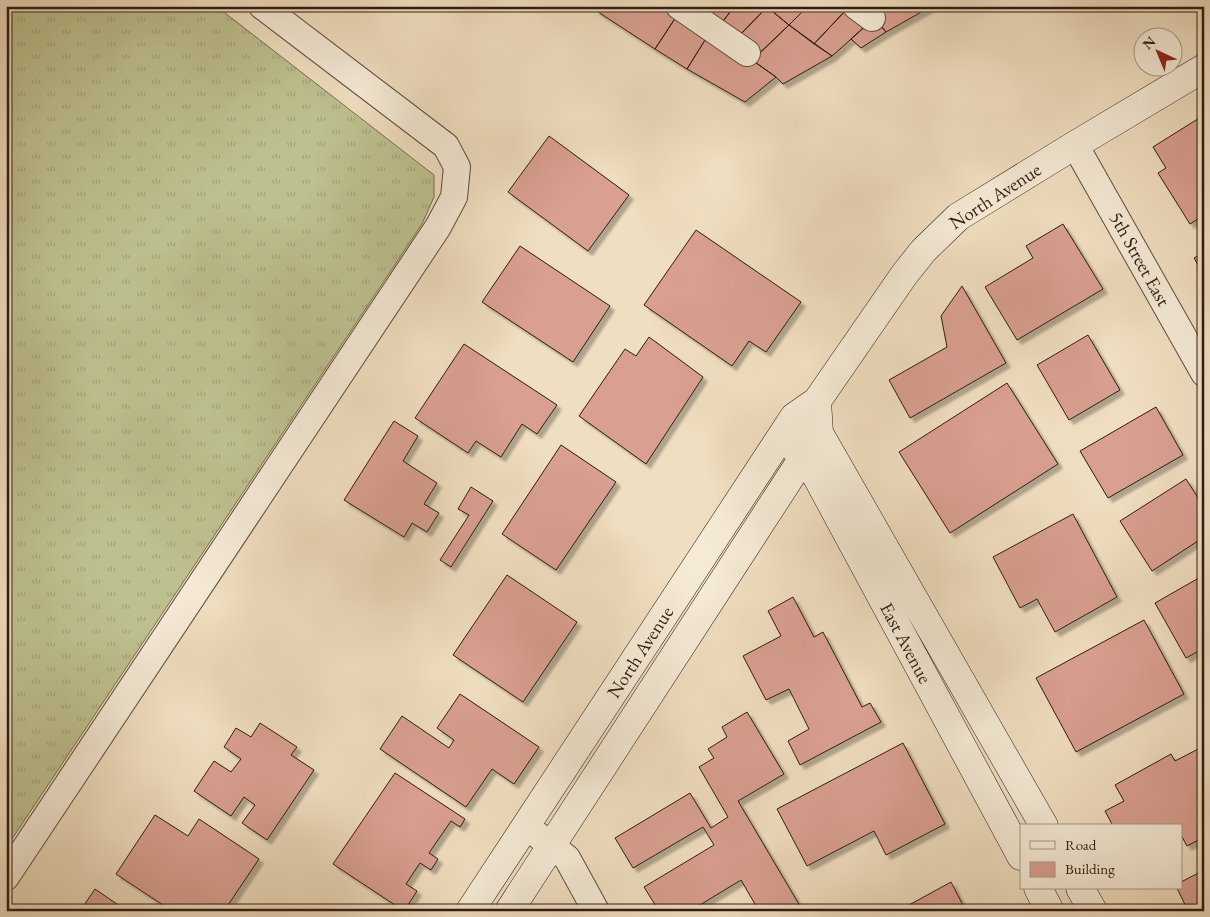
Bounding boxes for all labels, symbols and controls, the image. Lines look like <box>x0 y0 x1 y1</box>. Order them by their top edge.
north arrow <box>1132 28 1182 78</box>
text: N <box>1139 32 1160 53</box>
street label: North Avenue <box>944 157 1046 235</box>
street label: 5th Street East <box>1104 207 1176 311</box>
street label: East Avenue <box>874 598 938 688</box>
street label: North Avenue <box>601 601 679 703</box>
legend <box>1020 824 1182 890</box>
text: Road <box>1065 835 1097 854</box>
text: Building <box>1065 859 1115 878</box>

